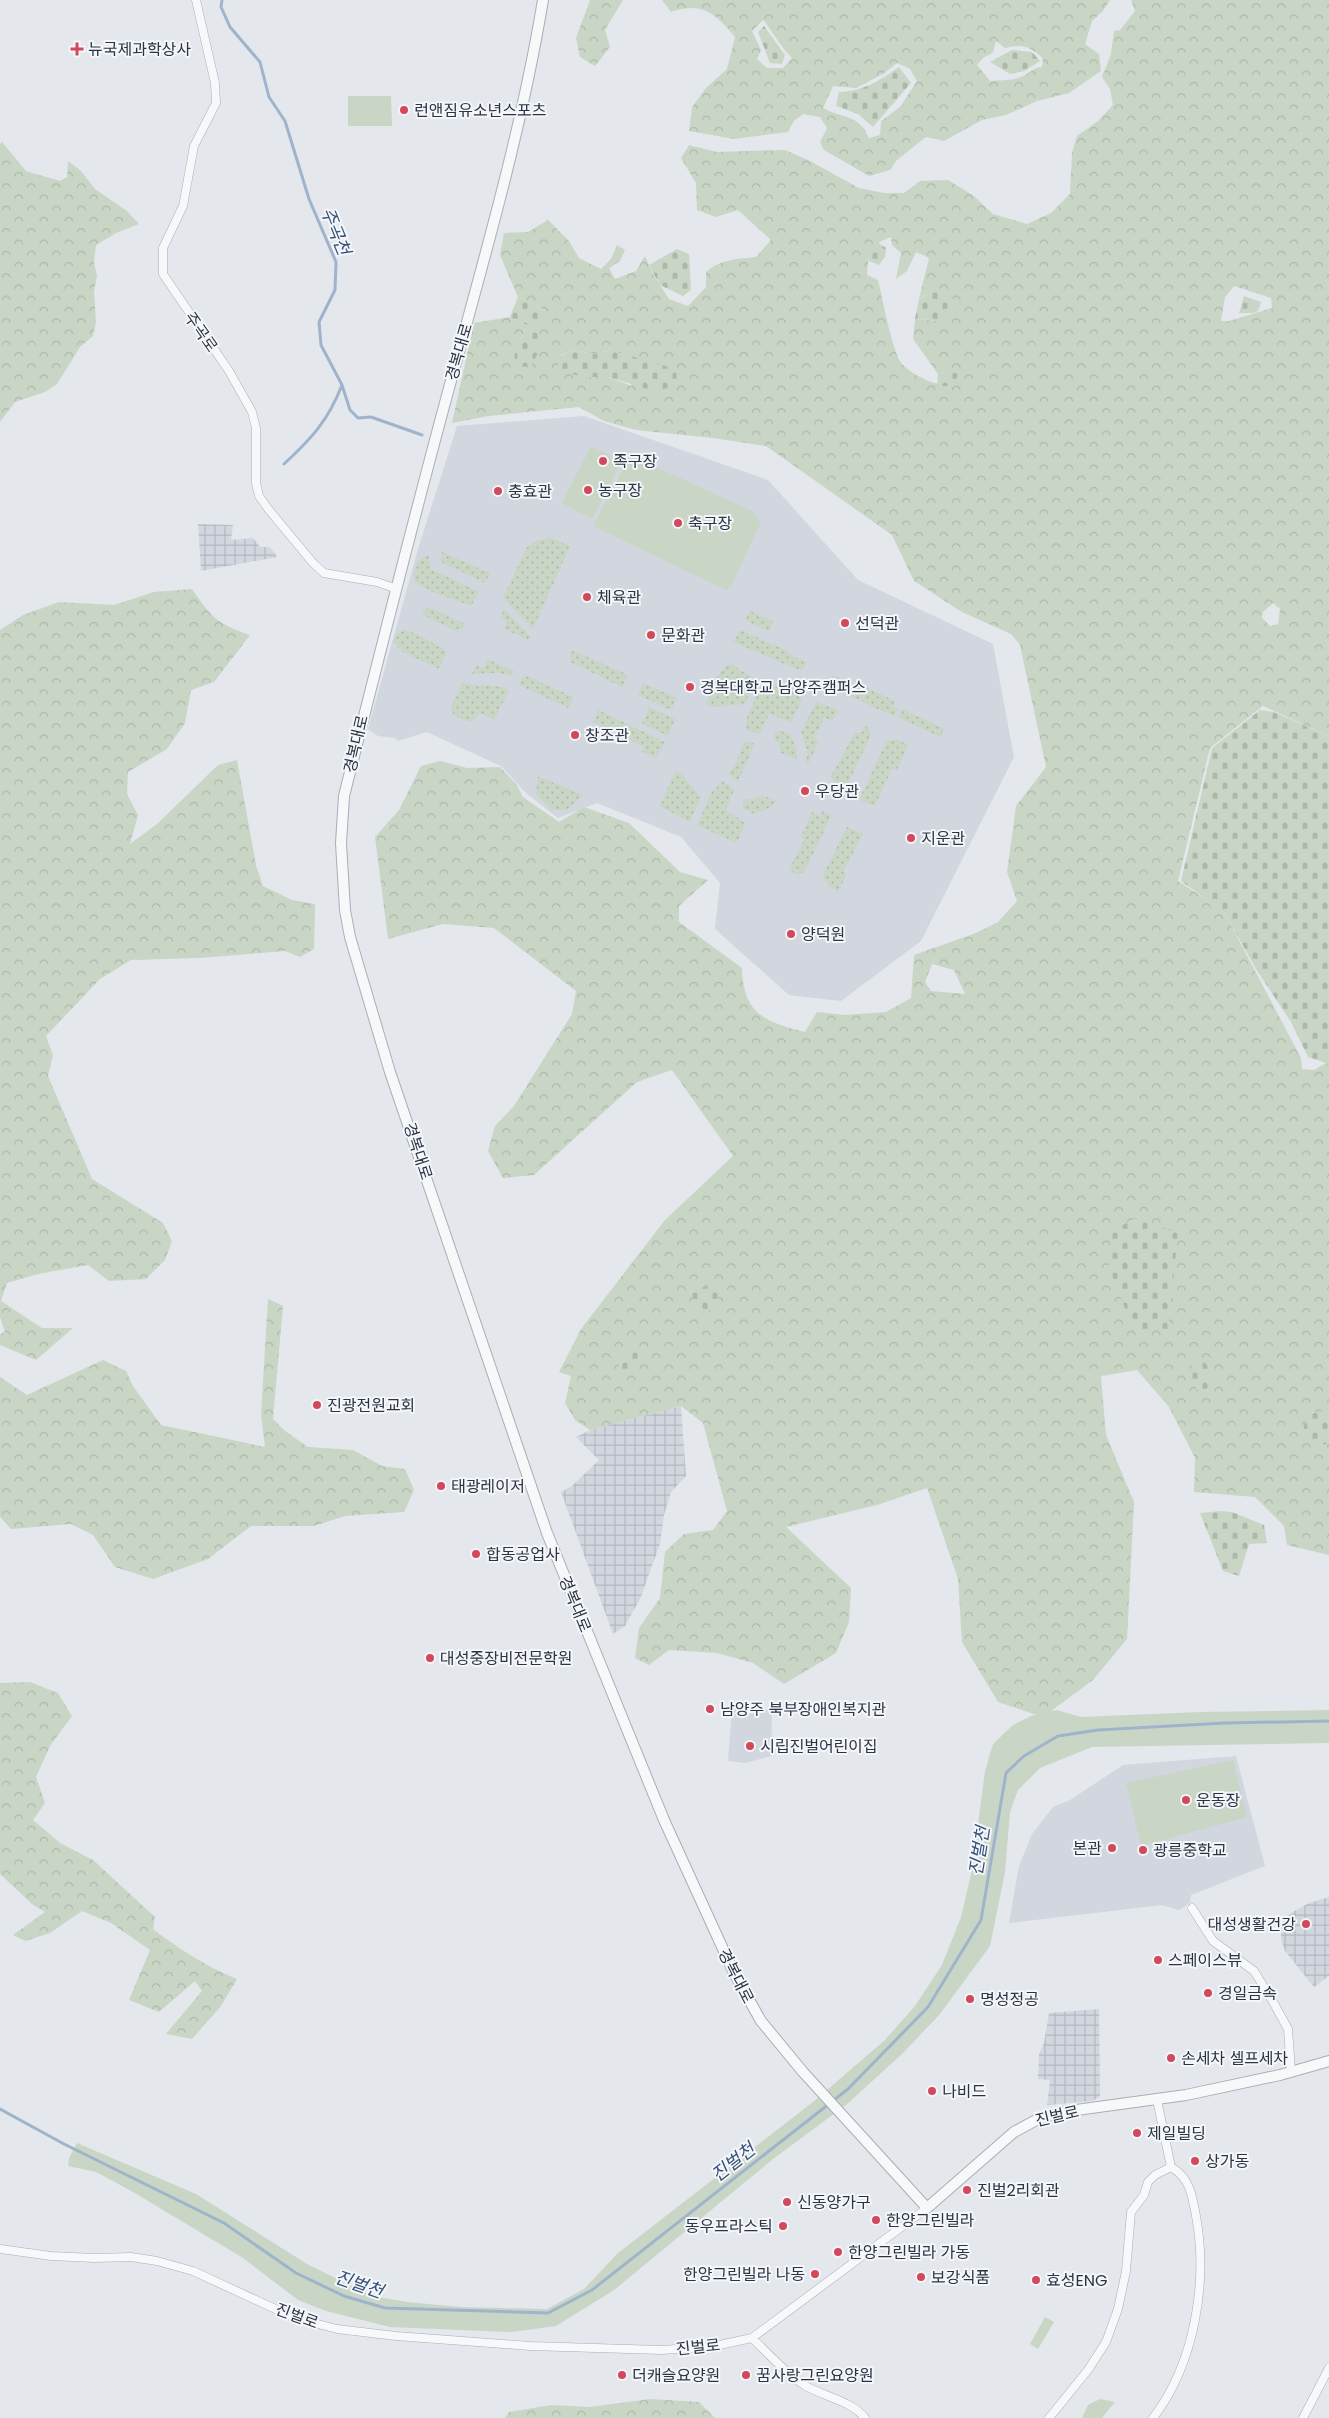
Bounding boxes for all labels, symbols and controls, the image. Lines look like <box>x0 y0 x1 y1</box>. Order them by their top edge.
place label: 뉴국제과학상사 <box>88 38 191 61</box>
marker: 뉴국제과학상사 <box>70 42 84 56</box>
place label: 런앤짐유소년스포츠 <box>414 99 546 122</box>
marker: 런앤짐유소년스포츠 <box>398 104 410 116</box>
water label: 주곡천 <box>315 203 358 261</box>
street label: 주곡로 <box>179 307 223 357</box>
street label: 경복대로 <box>440 320 478 383</box>
place label: 족구장 <box>613 450 657 473</box>
marker: 족구장 <box>597 455 609 467</box>
place label: 농구장 <box>598 479 642 502</box>
place label: 충효관 <box>508 480 552 503</box>
marker: 농구장 <box>582 484 594 496</box>
marker: 충효관 <box>492 485 504 497</box>
place label: 축구장 <box>688 512 732 535</box>
marker: 축구장 <box>672 517 684 529</box>
place label: 체육관 <box>597 586 641 609</box>
marker: 체육관 <box>581 591 593 603</box>
place label: 선덕관 <box>855 612 899 635</box>
marker: 선덕관 <box>839 617 851 629</box>
place label: 문화관 <box>661 624 705 647</box>
marker: 문화관 <box>645 629 657 641</box>
place label: 경복대학교 남양주캠퍼스 <box>700 676 866 699</box>
marker: 경복대학교 남양주캠퍼스 <box>684 681 696 693</box>
street label: 경복대로 <box>338 712 374 775</box>
place label: 창조관 <box>585 724 629 747</box>
marker: 창조관 <box>569 729 581 741</box>
place label: 우당관 <box>815 780 859 803</box>
marker: 우당관 <box>799 785 811 797</box>
place label: 지운관 <box>921 827 965 850</box>
marker: 지운관 <box>905 832 917 844</box>
place label: 양덕원 <box>801 923 845 946</box>
marker: 양덕원 <box>785 928 797 940</box>
street label: 경복대로 <box>398 1119 438 1183</box>
place label: 진광전원교회 <box>327 1394 415 1417</box>
marker: 진광전원교회 <box>311 1399 323 1411</box>
place label: 태광레이저 <box>451 1475 525 1498</box>
marker: 태광레이저 <box>435 1480 447 1492</box>
place label: 합동공업사 <box>486 1543 560 1566</box>
marker: 합동공업사 <box>470 1548 482 1560</box>
street label: 경복대로 <box>553 1572 597 1636</box>
place label: 대성중장비전문학원 <box>440 1647 572 1670</box>
marker: 대성중장비전문학원 <box>424 1652 436 1664</box>
place label: 남양주 북부장애인복지관 <box>720 1698 886 1721</box>
marker: 남양주 북부장애인복지관 <box>704 1703 716 1715</box>
place label: 시립진벌어린이집 <box>760 1735 878 1758</box>
marker: 시립진벌어린이집 <box>744 1740 756 1752</box>
place label: 운동장 <box>1196 1789 1240 1812</box>
marker: 운동장 <box>1180 1794 1192 1806</box>
water label: 진벌천 <box>963 1822 996 1877</box>
place label: 본관 <box>1073 1837 1102 1860</box>
place label: 광릉중학교 <box>1153 1839 1227 1862</box>
marker: 본관 <box>1106 1842 1118 1854</box>
marker: 광릉중학교 <box>1137 1844 1149 1856</box>
place label: 대성생활건강 <box>1208 1913 1296 1936</box>
marker: 대성생활건강 <box>1300 1918 1312 1930</box>
street label: 경복대로 <box>712 1945 760 2008</box>
place label: 스페이스뷰 <box>1168 1949 1242 1972</box>
marker: 스페이스뷰 <box>1152 1954 1164 1966</box>
place label: 경일금속 <box>1218 1982 1277 2005</box>
marker: 경일금속 <box>1202 1987 1214 1999</box>
place label: 명성정공 <box>980 1988 1039 2011</box>
marker: 명성정공 <box>964 1993 976 2005</box>
place label: 손세차 셀프세차 <box>1181 2047 1289 2070</box>
marker: 손세차 셀프세차 <box>1165 2052 1177 2064</box>
place label: 나비드 <box>942 2080 986 2103</box>
marker: 나비드 <box>926 2085 938 2097</box>
street label: 진벌로 <box>1033 2100 1081 2132</box>
place label: 제일빌딩 <box>1147 2122 1206 2145</box>
marker: 제일빌딩 <box>1131 2127 1143 2139</box>
water label: 진벌천 <box>706 2135 762 2187</box>
place label: 상가동 <box>1205 2150 1249 2173</box>
marker: 상가동 <box>1189 2155 1201 2167</box>
place label: 진벌2리회관 <box>977 2179 1060 2202</box>
marker: 진벌2리회관 <box>961 2184 973 2196</box>
place label: 신동양가구 <box>797 2191 871 2214</box>
marker: 신동양가구 <box>781 2196 793 2208</box>
place label: 한양그린빌라 <box>886 2209 975 2232</box>
marker: 한양그린빌라 <box>870 2214 882 2226</box>
place label: 동우프라스틱 <box>685 2215 773 2238</box>
marker: 동우프라스틱 <box>777 2220 789 2232</box>
place label: 한양그린빌라 가동 <box>848 2241 970 2264</box>
marker: 한양그린빌라 가동 <box>832 2246 844 2258</box>
place label: 한양그린빌라 나동 <box>683 2263 805 2286</box>
water label: 진벌천 <box>331 2264 389 2305</box>
place label: 보강식품 <box>931 2266 990 2289</box>
marker: 한양그린빌라 나동 <box>809 2268 821 2280</box>
place label: 효성ENG <box>1046 2269 1107 2292</box>
marker: 보강식품 <box>915 2271 927 2283</box>
marker: 효성ENG <box>1030 2274 1042 2286</box>
street label: 진벌로 <box>272 2298 322 2334</box>
street label: 진벌로 <box>675 2333 721 2361</box>
place label: 더캐슬요양원 <box>632 2364 720 2387</box>
place label: 꿈사랑그린요양원 <box>756 2364 874 2387</box>
marker: 더캐슬요양원 <box>616 2369 628 2381</box>
marker: 꿈사랑그린요양원 <box>740 2369 752 2381</box>

